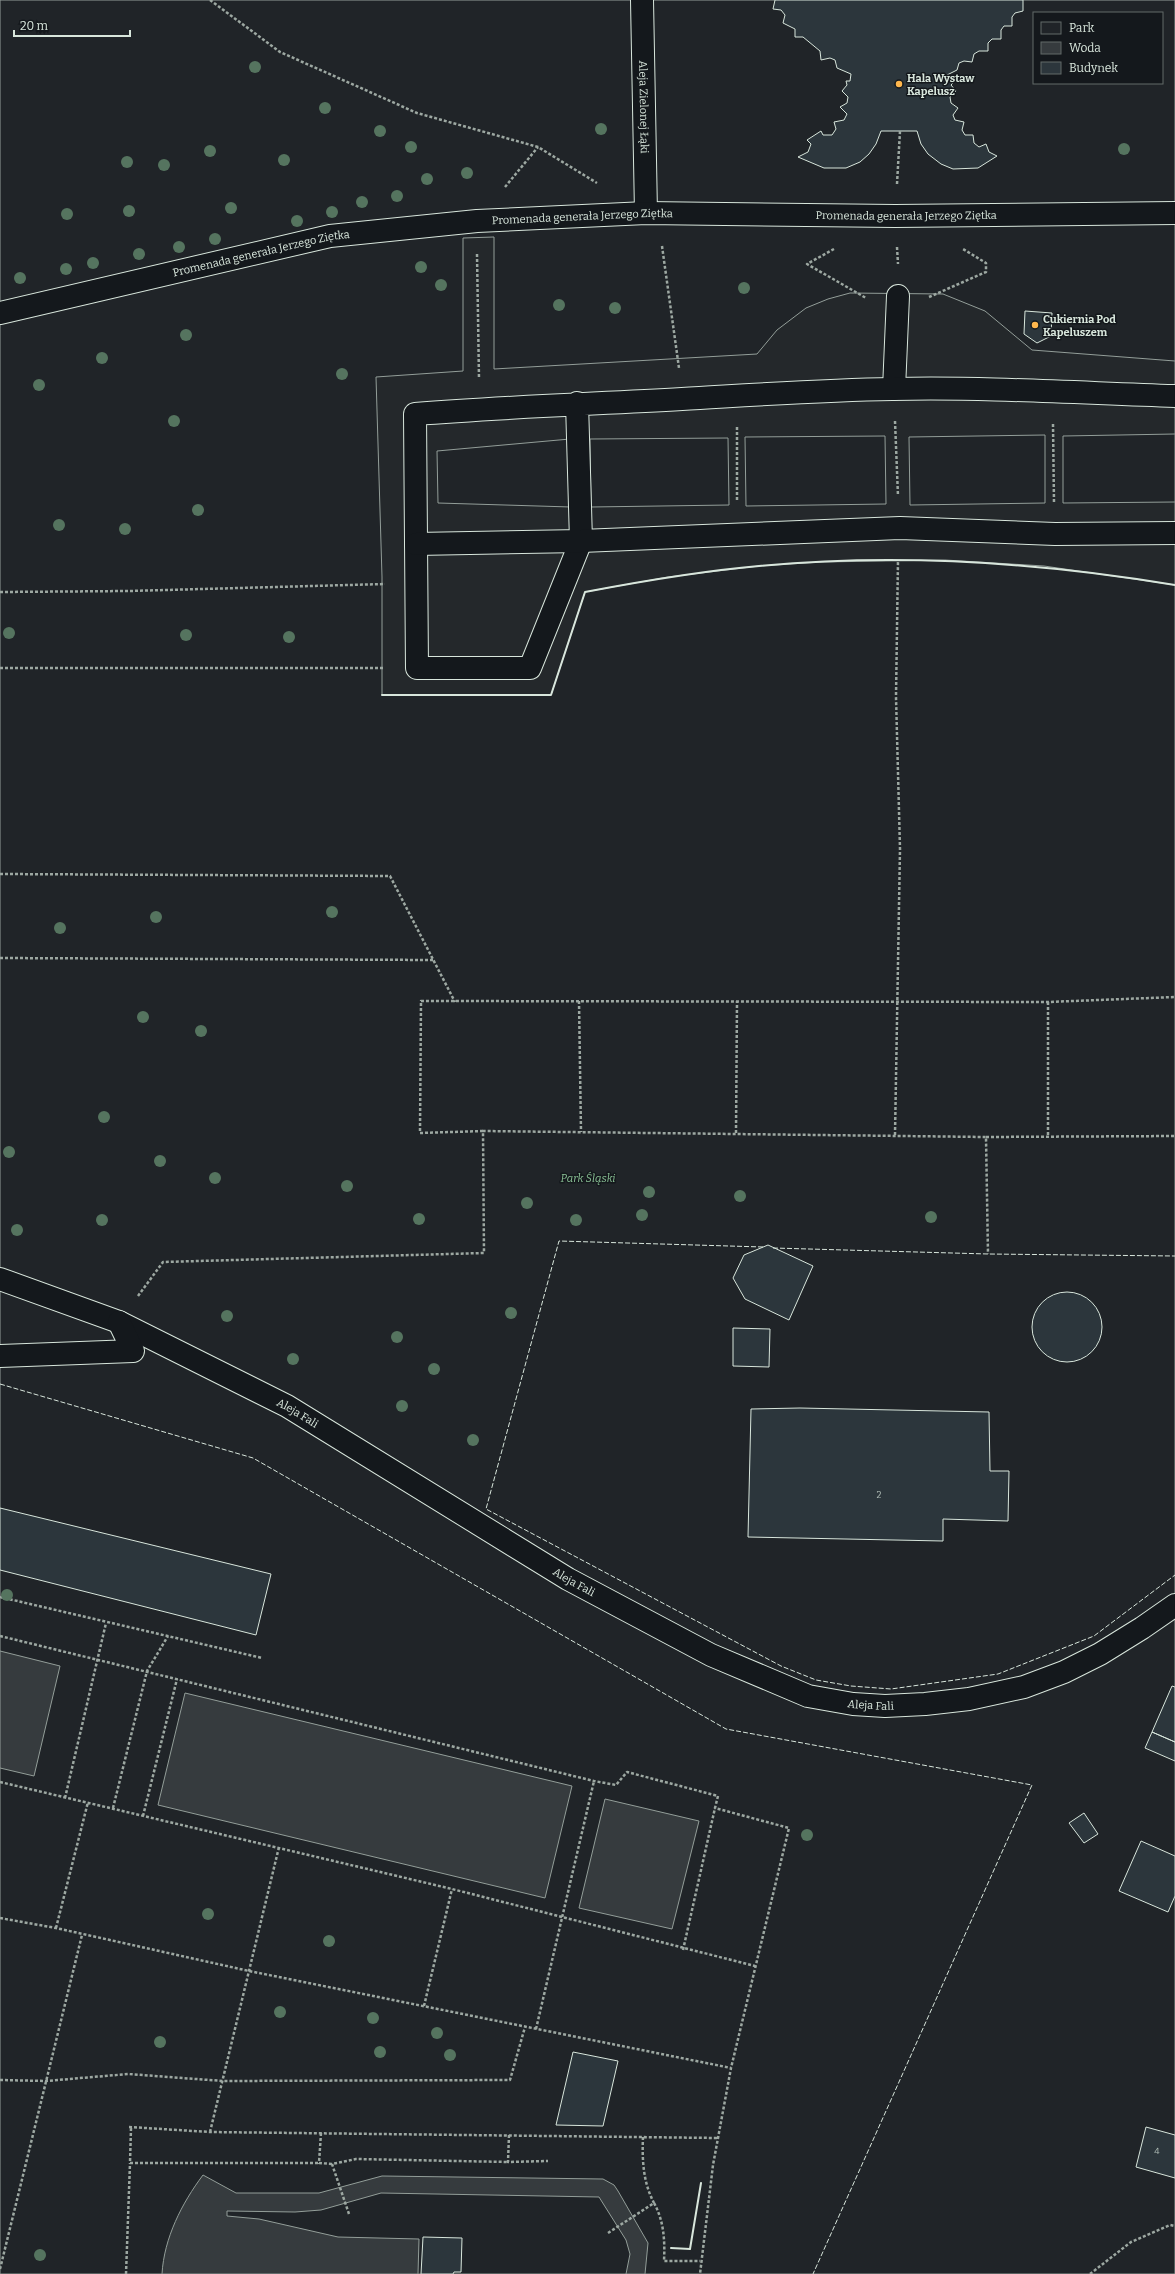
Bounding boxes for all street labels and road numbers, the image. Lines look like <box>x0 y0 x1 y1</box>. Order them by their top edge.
street label: Aleja Zielonej Łąki <box>637 60 651 154</box>
street label: Promenada generała Jerzego Ziętka <box>491 206 673 227</box>
street label: Promenada generała Jerzego Ziętka <box>815 208 997 223</box>
street label: Promenada generała Jerzego Ziętka <box>171 228 350 279</box>
street label: Aleja Fali <box>275 1396 321 1431</box>
street label: Aleja Fali <box>551 1565 598 1599</box>
street label: Aleja Fali <box>847 1697 895 1713</box>

